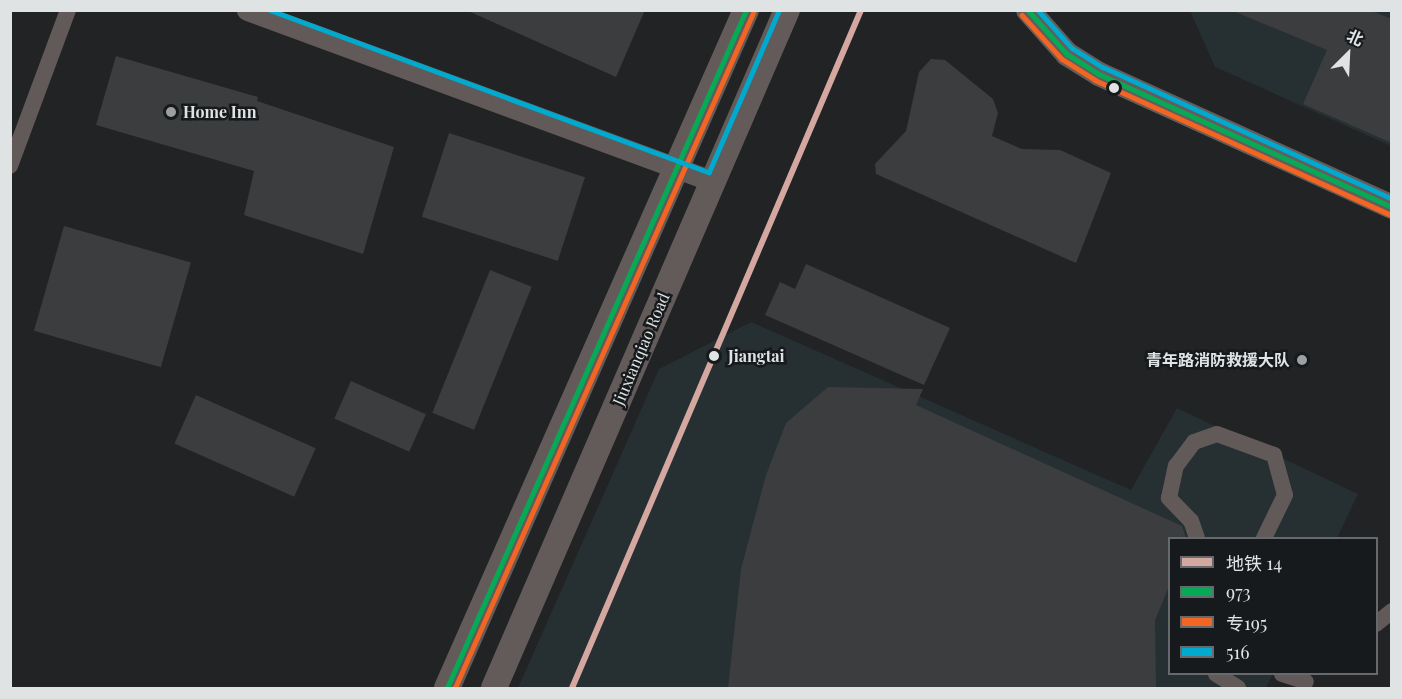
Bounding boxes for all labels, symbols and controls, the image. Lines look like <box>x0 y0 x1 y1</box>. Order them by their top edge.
north arrow <box>1318 24 1378 84</box>
text: 北 <box>1344 24 1367 50</box>
unlabelled marker <box>1108 82 1120 94</box>
place label: Home Inn <box>183 102 256 122</box>
marker: Home Inn <box>164 105 178 119</box>
street label: Jiuxianqiao Road <box>609 290 673 408</box>
place label: Jiangtai <box>728 346 785 366</box>
marker: Jiangtai <box>705 347 723 365</box>
place label: 青年路消防救援大队 <box>1146 350 1290 370</box>
marker: 青年路消防救援大队 <box>1295 353 1309 367</box>
legend <box>1168 537 1378 675</box>
text: 地铁 14 <box>1226 551 1282 575</box>
text: 973 <box>1226 580 1251 604</box>
text: 专195 <box>1226 611 1267 635</box>
text: 516 <box>1226 640 1249 664</box>

